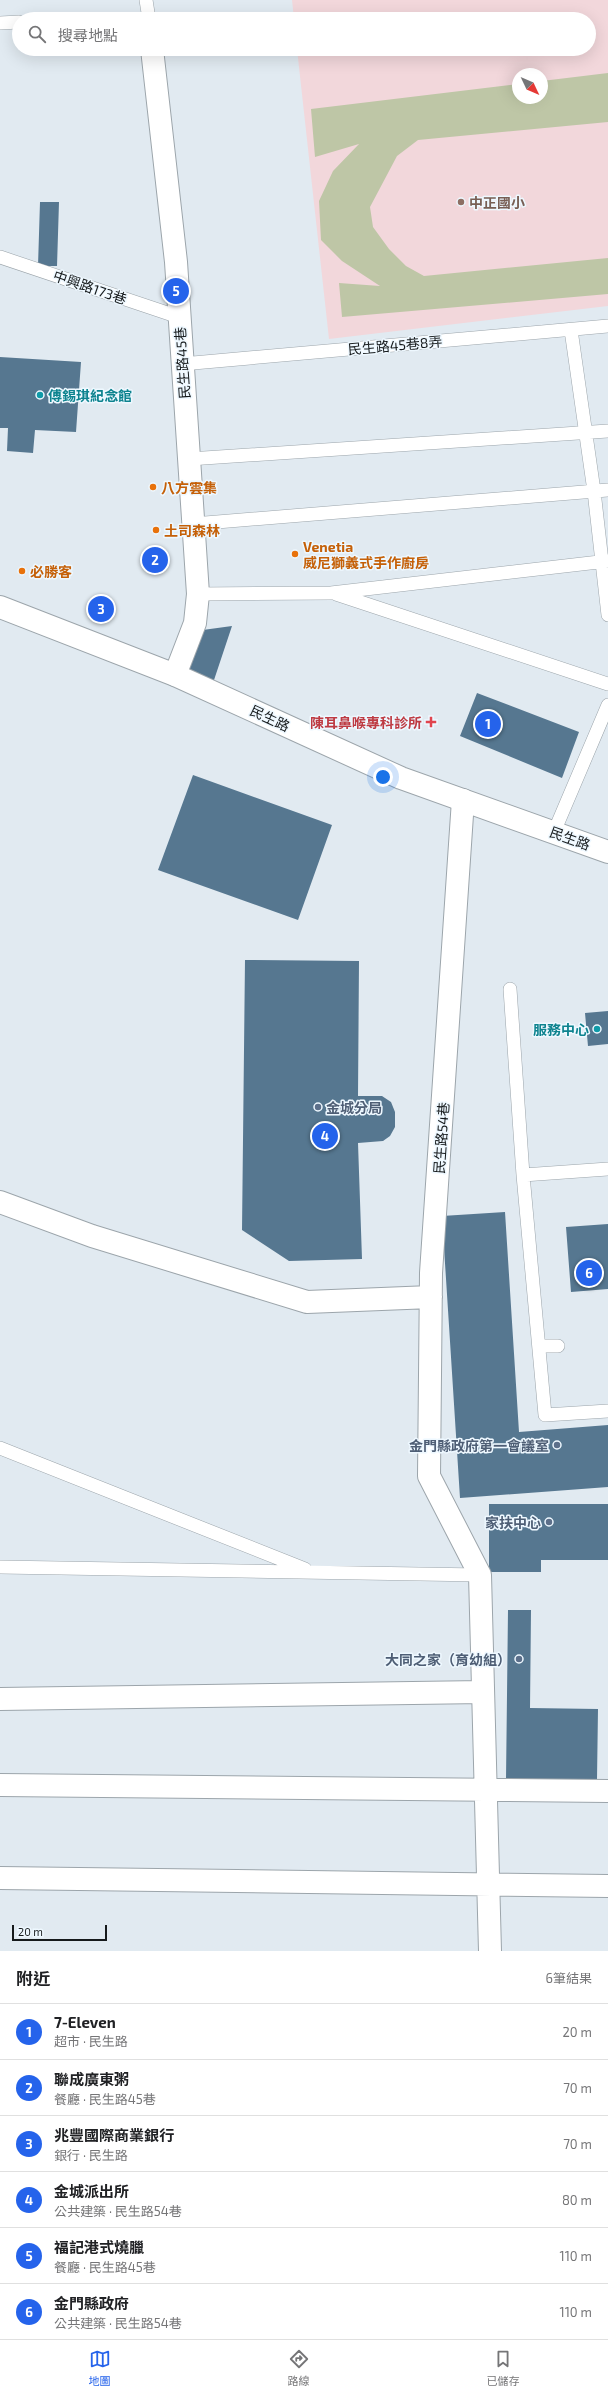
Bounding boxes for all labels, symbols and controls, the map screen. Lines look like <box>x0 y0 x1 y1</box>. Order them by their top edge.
search box <box>12 12 596 56</box>
icon: search <box>26 23 48 45</box>
text: 搜尋地點 <box>58 26 118 44</box>
north arrow <box>512 68 548 104</box>
place label: 中正國小 <box>469 194 525 211</box>
marker: 中正國小 <box>456 197 466 207</box>
street label: 中興路173巷 <box>51 267 129 307</box>
pin: 5 <box>163 276 189 306</box>
street label: 民生路45巷 <box>171 326 193 400</box>
street label: 民生路45巷8弄 <box>347 332 443 358</box>
place label: 傅錫琪紀念館 <box>48 387 132 404</box>
marker: 傅錫琪紀念館 <box>35 390 45 400</box>
place label: 八方雲集 <box>161 479 217 496</box>
marker: 八方雲集 <box>148 482 158 492</box>
place label: 土司森林 <box>164 522 220 539</box>
marker: 土司森林 <box>151 525 161 535</box>
place label: Venetia 威尼獅義式手作廚房 <box>303 538 429 571</box>
pin: 2 <box>142 545 168 575</box>
marker: Venetia 威尼獅義式手作廚房 <box>290 549 300 559</box>
place label: 必勝客 <box>30 563 72 580</box>
marker: 必勝客 <box>17 566 27 576</box>
pin: 3 <box>88 594 114 624</box>
street label: 民生路 <box>247 701 293 735</box>
pin: 1 <box>475 709 501 739</box>
place label: 陳耳鼻喉專科診所 <box>310 714 422 731</box>
marker: 陳耳鼻喉專科診所 <box>425 716 437 728</box>
your location <box>373 767 393 787</box>
street label: 民生路 <box>547 823 593 853</box>
place label: 服務中心 <box>533 1021 589 1038</box>
marker: 服務中心 <box>592 1024 602 1034</box>
place label: 金城分局 <box>326 1099 382 1116</box>
street label: 民生路54巷 <box>430 1101 452 1175</box>
marker: 金城分局 <box>313 1102 323 1112</box>
pin: 4 <box>312 1121 338 1151</box>
pin: 6 <box>576 1258 602 1288</box>
place label: 金門縣政府第一會議室 <box>409 1437 549 1454</box>
marker: 金門縣政府第一會議室 <box>552 1440 562 1450</box>
place label: 家扶中心 <box>485 1514 541 1531</box>
marker: 家扶中心 <box>544 1517 554 1527</box>
place label: 大同之家（育幼組） <box>385 1651 511 1668</box>
marker: 大同之家（育幼組） <box>514 1654 524 1664</box>
scale bar <box>12 1923 107 1942</box>
text: 20 m <box>18 1925 43 1938</box>
text: 附近 <box>16 1968 50 1988</box>
text: 6筆結果 <box>546 1970 592 1986</box>
text: 7-Eleven <box>54 2013 116 2031</box>
text: 1 <box>26 2024 32 2040</box>
text: 20 m <box>563 2024 592 2040</box>
text: 超市 · 民生路 <box>54 2033 128 2049</box>
text: 聯成廣東粥 <box>54 2070 129 2088</box>
text: 2 <box>25 2080 33 2096</box>
text: 70 m <box>563 2080 592 2096</box>
text: 餐廳 · 民生路45巷 <box>54 2091 156 2107</box>
text: 兆豐國際商業銀行 <box>54 2126 174 2144</box>
text: 3 <box>25 2136 33 2152</box>
text: 70 m <box>563 2136 592 2152</box>
text: 銀行 · 民生路 <box>54 2147 128 2163</box>
text: 金城派出所 <box>54 2182 129 2200</box>
text: 4 <box>25 2192 33 2208</box>
text: 80 m <box>562 2192 592 2208</box>
text: 公共建築 · 民生路54巷 <box>54 2203 182 2219</box>
text: 福記港式燒臘 <box>54 2238 144 2256</box>
text: 5 <box>25 2248 33 2264</box>
text: 110 m <box>560 2248 592 2264</box>
text: 餐廳 · 民生路45巷 <box>54 2259 156 2275</box>
text: 金門縣政府 <box>54 2294 129 2312</box>
text: 6 <box>25 2304 33 2320</box>
text: 110 m <box>560 2304 592 2320</box>
text: 公共建築 · 民生路54巷 <box>54 2315 182 2331</box>
tab: 地圖 <box>89 2348 111 2388</box>
tab: 路線 <box>288 2348 310 2388</box>
tab: 已儲存 <box>487 2348 520 2388</box>

